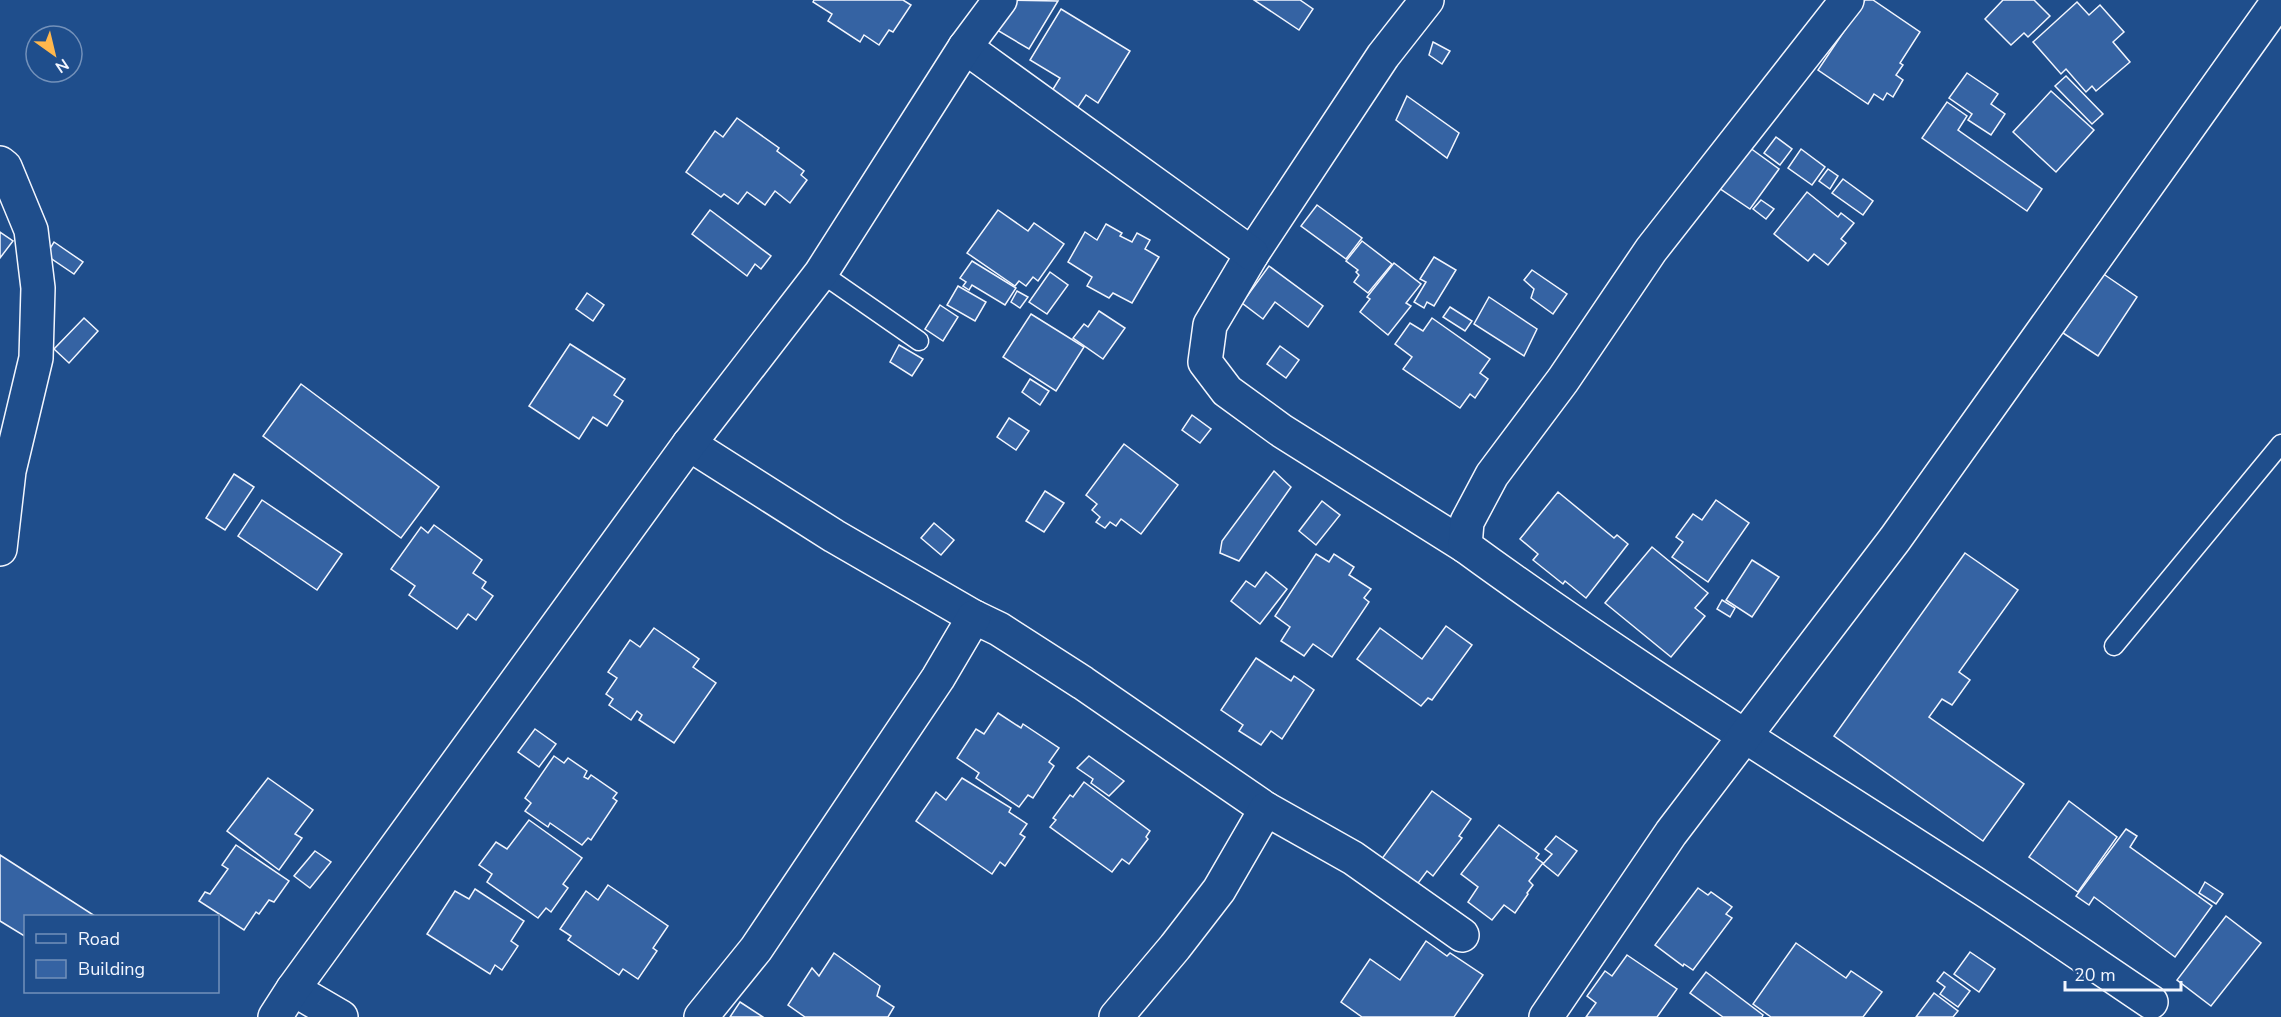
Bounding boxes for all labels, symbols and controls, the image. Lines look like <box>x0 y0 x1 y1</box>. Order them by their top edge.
north arrow <box>24 24 84 84</box>
text: N <box>51 53 73 78</box>
legend <box>24 915 219 993</box>
text: Road <box>78 927 120 951</box>
scale bar <box>2065 954 2180 992</box>
text: Building <box>78 957 145 981</box>
text: 20 m <box>2074 963 2116 987</box>

